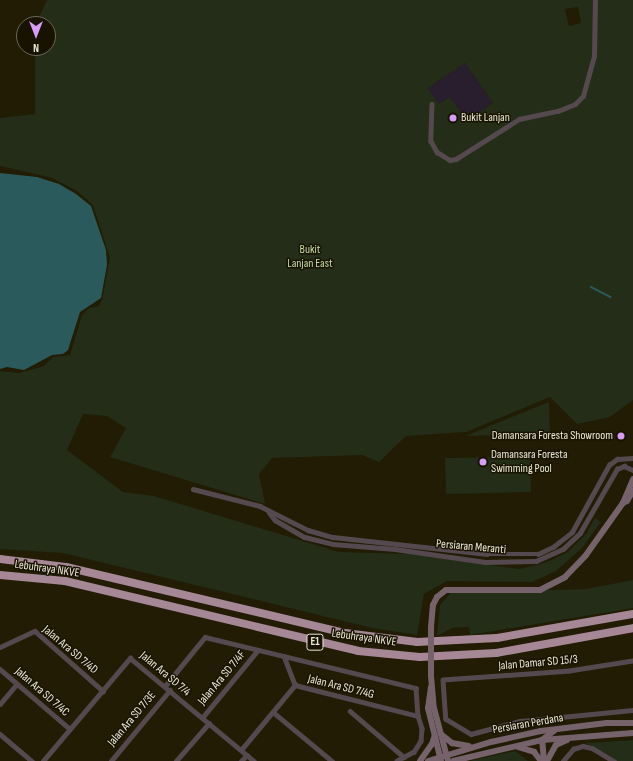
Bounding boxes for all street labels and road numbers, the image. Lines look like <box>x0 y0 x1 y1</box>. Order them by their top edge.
street label: Persiaran Meranti <box>435 537 507 557</box>
street label: Lebuhraya NKVE <box>14 557 80 581</box>
street label: Jalan Ara SD 7/4D <box>39 623 101 677</box>
street label: Lebuhraya NKVE <box>331 626 397 650</box>
road number: E1 <box>306 633 324 651</box>
street label: Jalan Ara SD 7/4F <box>195 648 249 708</box>
street label: Jalan Ara SD 7/4 <box>137 649 193 699</box>
street label: Jalan Damar SD 15/3 <box>498 652 578 674</box>
street label: Jalan Ara SD 7/4C <box>12 664 72 720</box>
street label: Jalan Ara SD 7/4G <box>306 672 376 702</box>
street label: Jalan Ara SD 7/3E <box>105 689 159 749</box>
street label: Persiaran Perdana <box>491 711 565 737</box>

